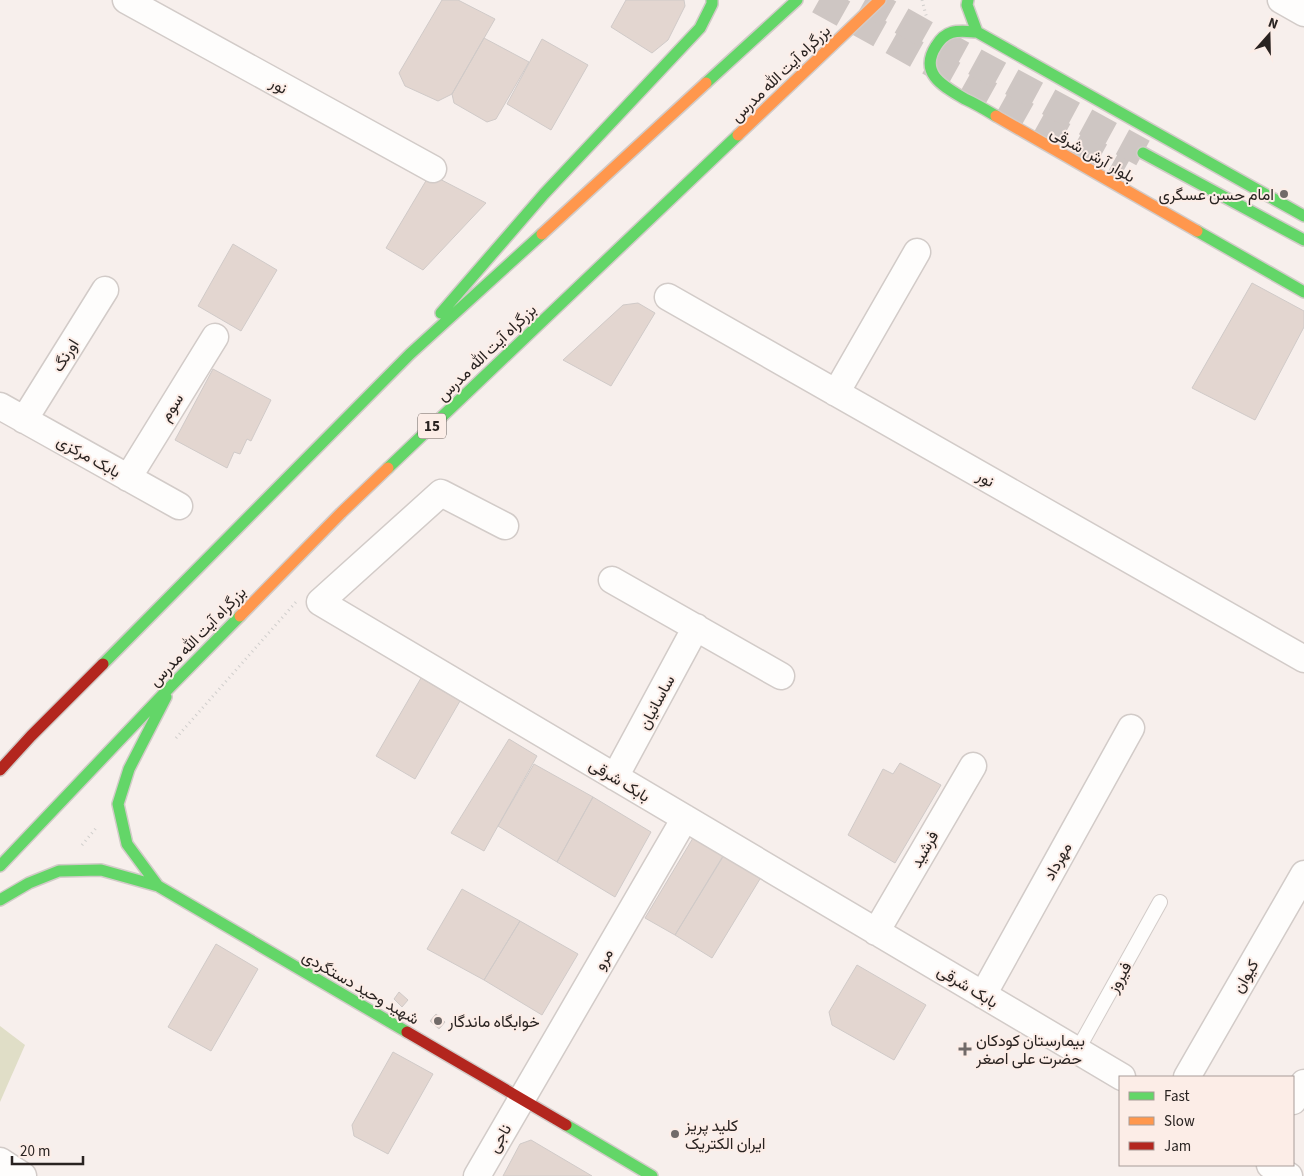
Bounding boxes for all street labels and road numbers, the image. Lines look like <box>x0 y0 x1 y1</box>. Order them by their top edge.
street label: بزرگراه آیت الله مدرس <box>726 20 836 127</box>
street label: نور <box>265 72 291 100</box>
street label: بلوار آرش شرقی <box>1046 122 1139 188</box>
street label: بزرگراه آیت الله مدرس <box>432 299 542 406</box>
street label: اورنگ <box>47 335 84 376</box>
street label: سوم <box>155 389 189 426</box>
road number: 15 <box>418 414 446 438</box>
street label: بابک مرکزی <box>53 430 124 483</box>
street label: نور <box>972 465 998 493</box>
street label: بزرگراه آیت الله مدرس <box>144 582 251 692</box>
street label: ساسانیان <box>633 671 680 734</box>
street label: بابک شرقی <box>585 754 654 808</box>
street label: فرشید <box>906 827 944 872</box>
street label: مهرداد <box>1038 838 1077 885</box>
street label: شهید وحید دستگردی <box>298 945 423 1030</box>
street label: مرو <box>589 945 619 974</box>
street label: کیوان <box>1227 956 1264 997</box>
street label: فیروز <box>1102 958 1137 998</box>
street label: بابک شرقی <box>933 960 1002 1014</box>
street label: ناجی <box>483 1120 517 1157</box>

